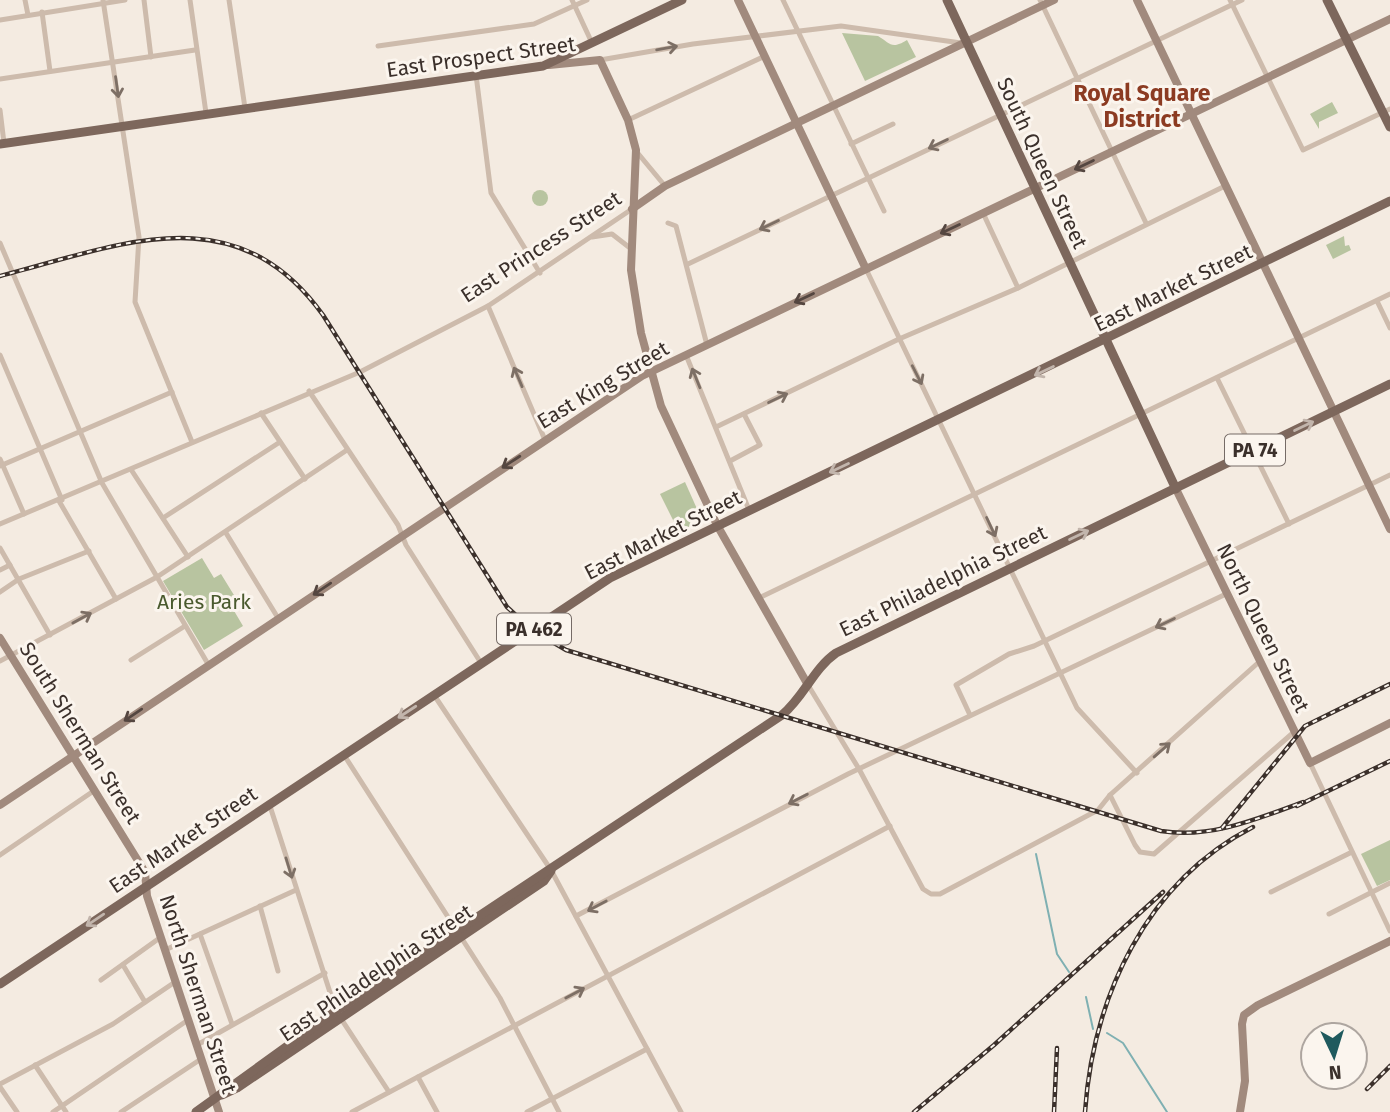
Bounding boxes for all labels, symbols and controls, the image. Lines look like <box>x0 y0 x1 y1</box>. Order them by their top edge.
street label: East Prospect Street <box>385 31 578 83</box>
one-way arrow <box>656 41 678 54</box>
street label: South Queen Street <box>991 73 1093 253</box>
one-way arrow <box>111 75 124 98</box>
district label: Royal Square District <box>1073 79 1211 133</box>
one-way arrow <box>928 138 949 151</box>
one-way arrow <box>1074 159 1095 173</box>
street label: East Princess Street <box>456 185 627 309</box>
one-way arrow <box>759 219 780 232</box>
one-way arrow <box>940 223 961 236</box>
street label: East Market Street <box>1089 238 1257 338</box>
one-way arrow <box>794 292 815 306</box>
street label: East King Street <box>532 335 674 435</box>
one-way arrow <box>910 364 924 385</box>
one-way arrow <box>1034 364 1055 378</box>
one-way arrow <box>511 367 524 389</box>
one-way arrow <box>689 368 702 390</box>
one-way arrow <box>767 391 788 404</box>
one-way arrow <box>1293 419 1314 433</box>
road number: PA 74 <box>1225 435 1285 466</box>
one-way arrow <box>502 455 521 470</box>
one-way arrow <box>828 462 850 475</box>
street label: East Market Street <box>580 484 746 586</box>
one-way arrow <box>985 516 998 537</box>
street label: East Philadelphia Street <box>835 519 1051 643</box>
one-way arrow <box>1068 527 1089 541</box>
street label: North Queen Street <box>1211 539 1315 717</box>
one-way arrow <box>313 582 332 596</box>
park label: Aries Park <box>157 589 251 615</box>
one-way arrow <box>71 611 91 625</box>
road number: PA 462 <box>497 614 571 644</box>
one-way arrow <box>1155 617 1176 630</box>
street label: South Sherman Street <box>14 638 147 829</box>
one-way arrow <box>398 705 417 720</box>
one-way arrow <box>123 709 143 723</box>
one-way arrow <box>1153 742 1170 759</box>
street label: East Market Street <box>104 781 262 899</box>
one-way arrow <box>788 793 809 807</box>
one-way arrow <box>284 857 297 879</box>
street label: North Sherman Street <box>154 891 243 1097</box>
street label: East Philadelphia Street <box>274 898 478 1047</box>
one-way arrow <box>587 899 608 913</box>
one-way arrow <box>86 913 106 927</box>
one-way arrow <box>564 986 585 1000</box>
north arrow <box>1299 1021 1369 1091</box>
text: N <box>1328 1061 1342 1084</box>

